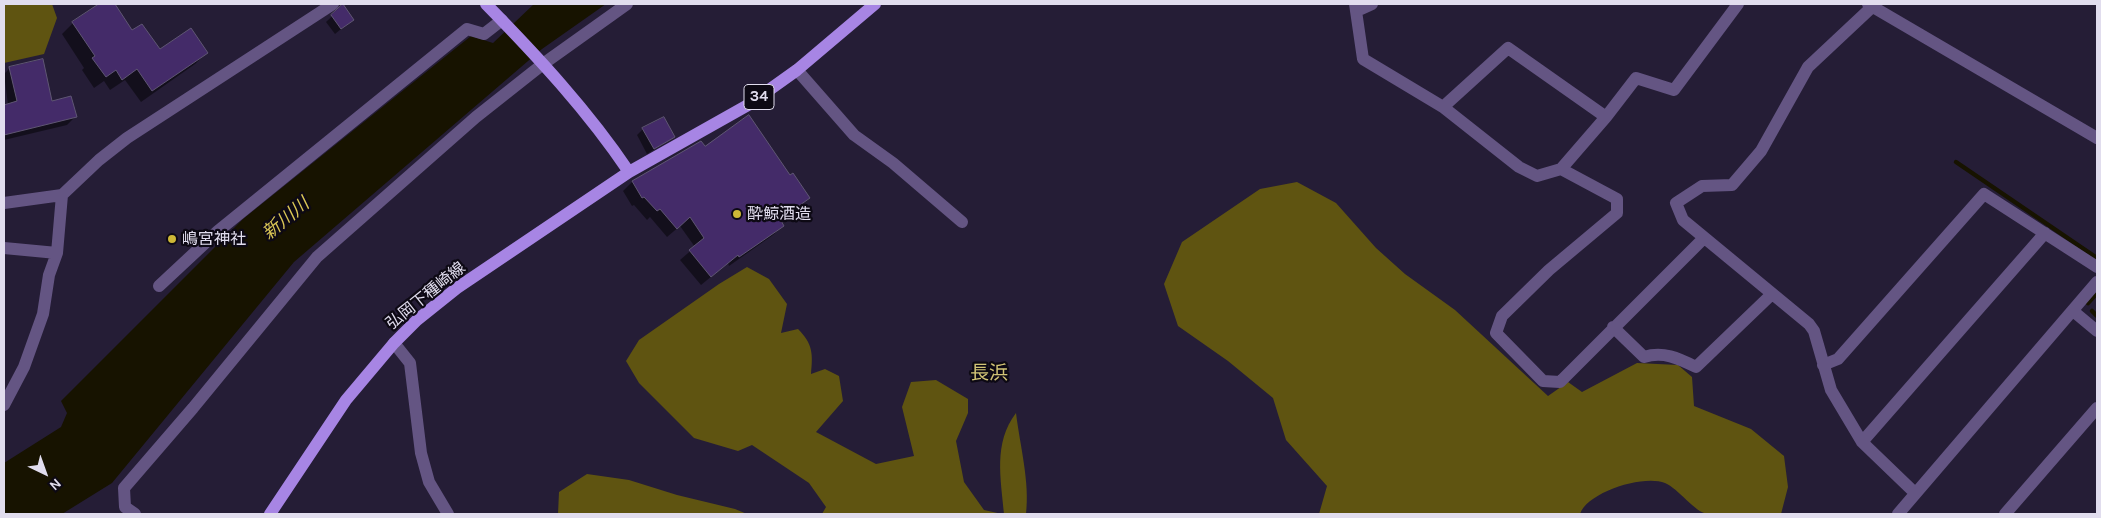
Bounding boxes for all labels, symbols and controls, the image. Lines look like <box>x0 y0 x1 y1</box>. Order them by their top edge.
road number: 34 <box>744 84 774 110</box>
water label: 新川川 <box>258 193 314 245</box>
place label: 酔鯨酒造 <box>747 204 811 224</box>
marker: 酔鯨酒造 <box>731 208 743 220</box>
place label: 嶋宮神社 <box>182 229 246 249</box>
marker: 嶋宮神社 <box>166 233 178 245</box>
street label: 弘岡下種崎線 <box>383 258 469 334</box>
district label: 長浜 <box>970 363 1008 385</box>
north arrow <box>20 448 70 498</box>
text: N <box>46 475 65 494</box>

